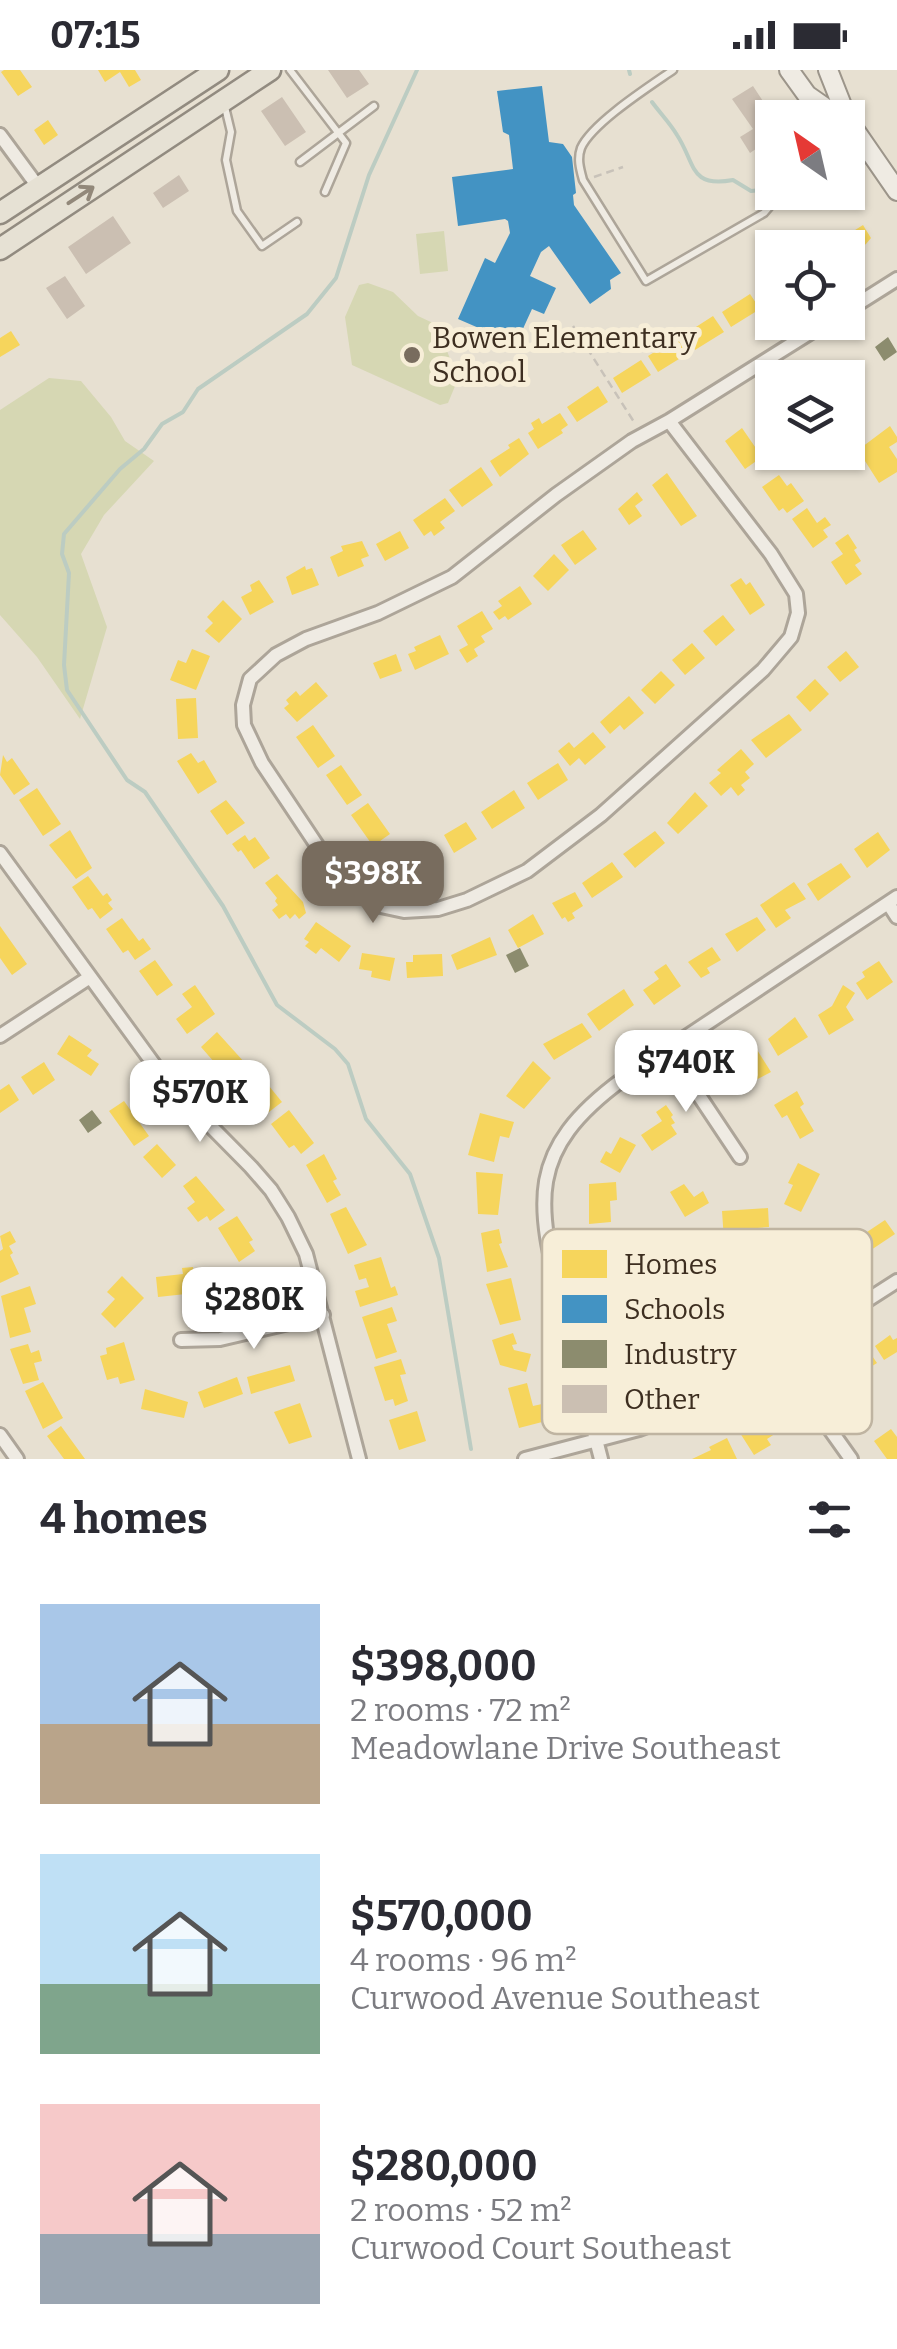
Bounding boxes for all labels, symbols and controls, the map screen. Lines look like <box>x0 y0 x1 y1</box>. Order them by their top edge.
text: 07:15 <box>50 12 141 58</box>
north arrow <box>755 100 865 210</box>
map controls <box>755 100 865 470</box>
one-way arrow <box>67 185 95 206</box>
button: locate <box>755 230 865 340</box>
place label: Bowen Elementary School <box>432 320 697 390</box>
marker: Bowen Elementary School <box>401 344 423 366</box>
button: layers <box>755 360 865 470</box>
pin: $398K <box>303 841 443 926</box>
text: $398K <box>324 854 422 892</box>
pin: $740K <box>616 1030 756 1115</box>
text: $740K <box>637 1043 735 1081</box>
pin: $570K <box>130 1060 270 1145</box>
text: $570K <box>152 1073 248 1111</box>
legend <box>542 1229 872 1434</box>
text: Homes <box>624 1248 717 1281</box>
pin: $280K <box>184 1267 324 1352</box>
text: $280K <box>204 1280 304 1318</box>
text: Schools <box>624 1293 725 1326</box>
text: Industry <box>624 1338 737 1371</box>
text: Other <box>624 1383 700 1416</box>
icon: filters <box>802 1492 857 1547</box>
text: 4 homes <box>40 1494 208 1544</box>
text: $398,000 <box>350 1641 537 1691</box>
icon: home <box>120 1644 240 1764</box>
text: 2 rooms · 72 m² <box>350 1691 571 1729</box>
text: Meadowlane Drive Southeast <box>350 1729 781 1767</box>
text: $570,000 <box>350 1891 533 1941</box>
icon: home <box>120 1894 240 2014</box>
text: 4 rooms · 96 m² <box>350 1941 577 1979</box>
text: Curwood Avenue Southeast <box>350 1979 760 2017</box>
text: $280,000 <box>350 2141 538 2191</box>
icon: home <box>120 2144 240 2264</box>
text: 2 rooms · 52 m² <box>350 2191 572 2229</box>
text: Curwood Court Southeast <box>350 2229 731 2267</box>

